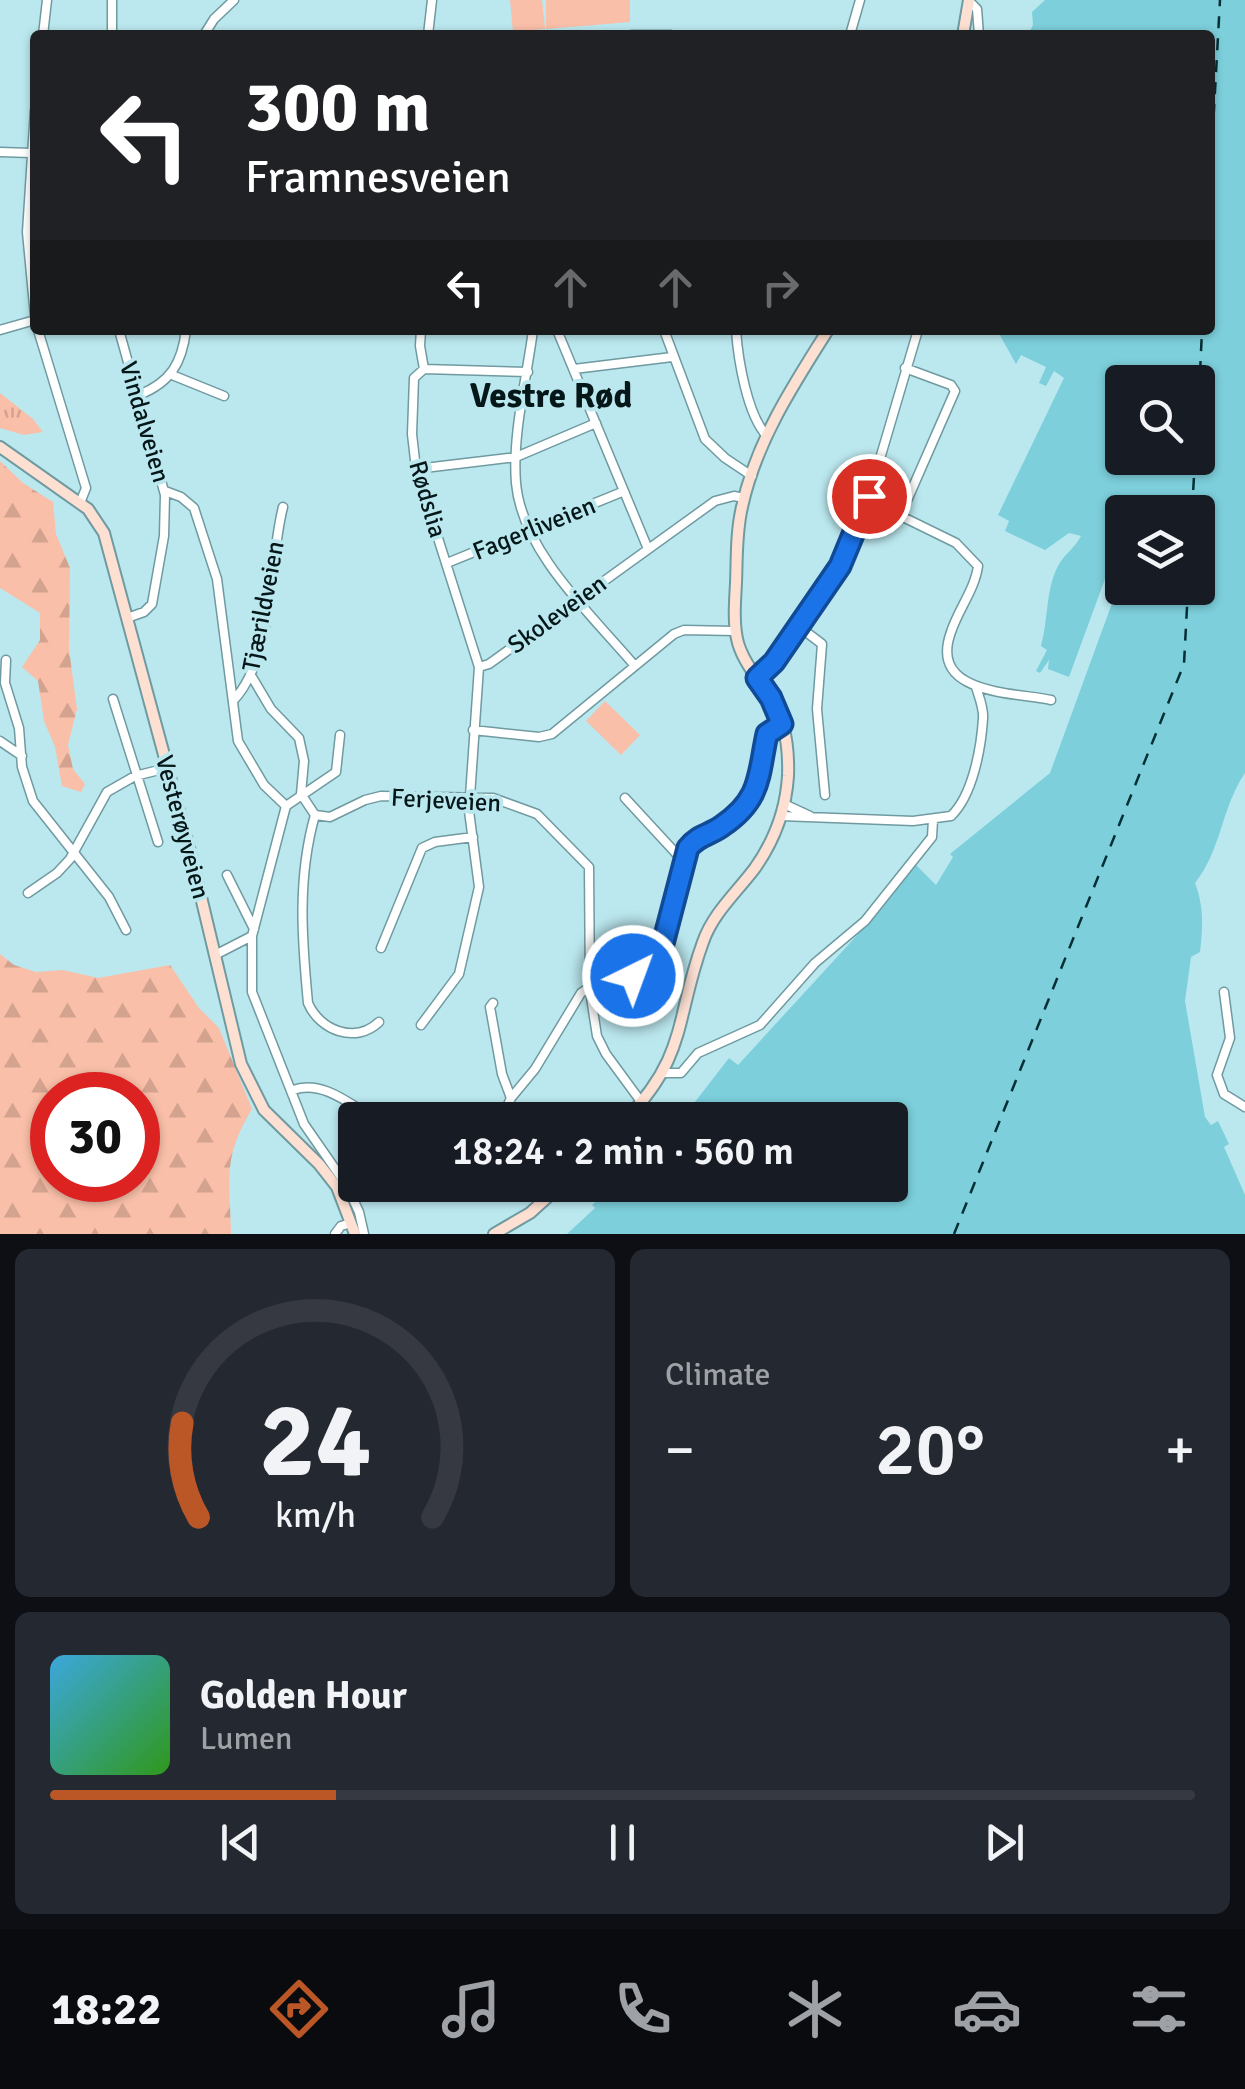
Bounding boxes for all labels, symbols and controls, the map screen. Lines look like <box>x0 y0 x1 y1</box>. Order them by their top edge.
text: 300 m <box>245 64 430 150</box>
icon: left <box>80 70 210 200</box>
text: Framnesveien <box>245 150 511 205</box>
icon: left <box>438 260 493 315</box>
icon: ahead <box>543 260 598 315</box>
icon: ahead <box>648 260 703 315</box>
icon: right <box>753 260 808 315</box>
street label: Vindalveien <box>113 358 177 486</box>
map controls <box>1105 365 1215 605</box>
button: search <box>1105 365 1215 475</box>
district label: Vestre Rød <box>470 374 632 417</box>
pin <box>827 454 912 539</box>
street label: Rødslia <box>402 457 454 541</box>
icon: arrive <box>842 469 897 524</box>
street label: Fagerliveien <box>468 489 600 567</box>
button: layers <box>1105 495 1215 605</box>
street label: Tjærildveien <box>235 538 291 674</box>
street label: Skoleveien <box>501 568 613 660</box>
street label: Vesterøyveien <box>149 752 217 902</box>
street label: Ferjeveien <box>390 782 502 818</box>
position arrow <box>581 924 685 1028</box>
speed limit sign: 30 <box>30 1072 160 1202</box>
text: 18:24 · 2 min · 560 m <box>452 1128 794 1175</box>
text: Climate <box>665 1355 771 1394</box>
text: 24 <box>259 1377 371 1505</box>
text: 20° <box>875 1403 985 1496</box>
text: − <box>665 1416 695 1484</box>
text: + <box>1165 1416 1195 1484</box>
text: km/h <box>275 1493 355 1537</box>
text: Golden Hour <box>200 1672 407 1719</box>
text: Lumen <box>200 1719 292 1758</box>
icon: previous <box>213 1815 268 1870</box>
icon: pause <box>595 1815 650 1870</box>
icon: next <box>977 1815 1032 1870</box>
icon: directions <box>264 1974 334 2044</box>
icon: music <box>436 1974 506 2044</box>
icon: phone <box>608 1974 678 2044</box>
icon: climate <box>780 1974 850 2044</box>
icon: car <box>952 1974 1022 2044</box>
icon: filters <box>1124 1974 1194 2044</box>
text: 18:22 <box>51 1982 161 2037</box>

